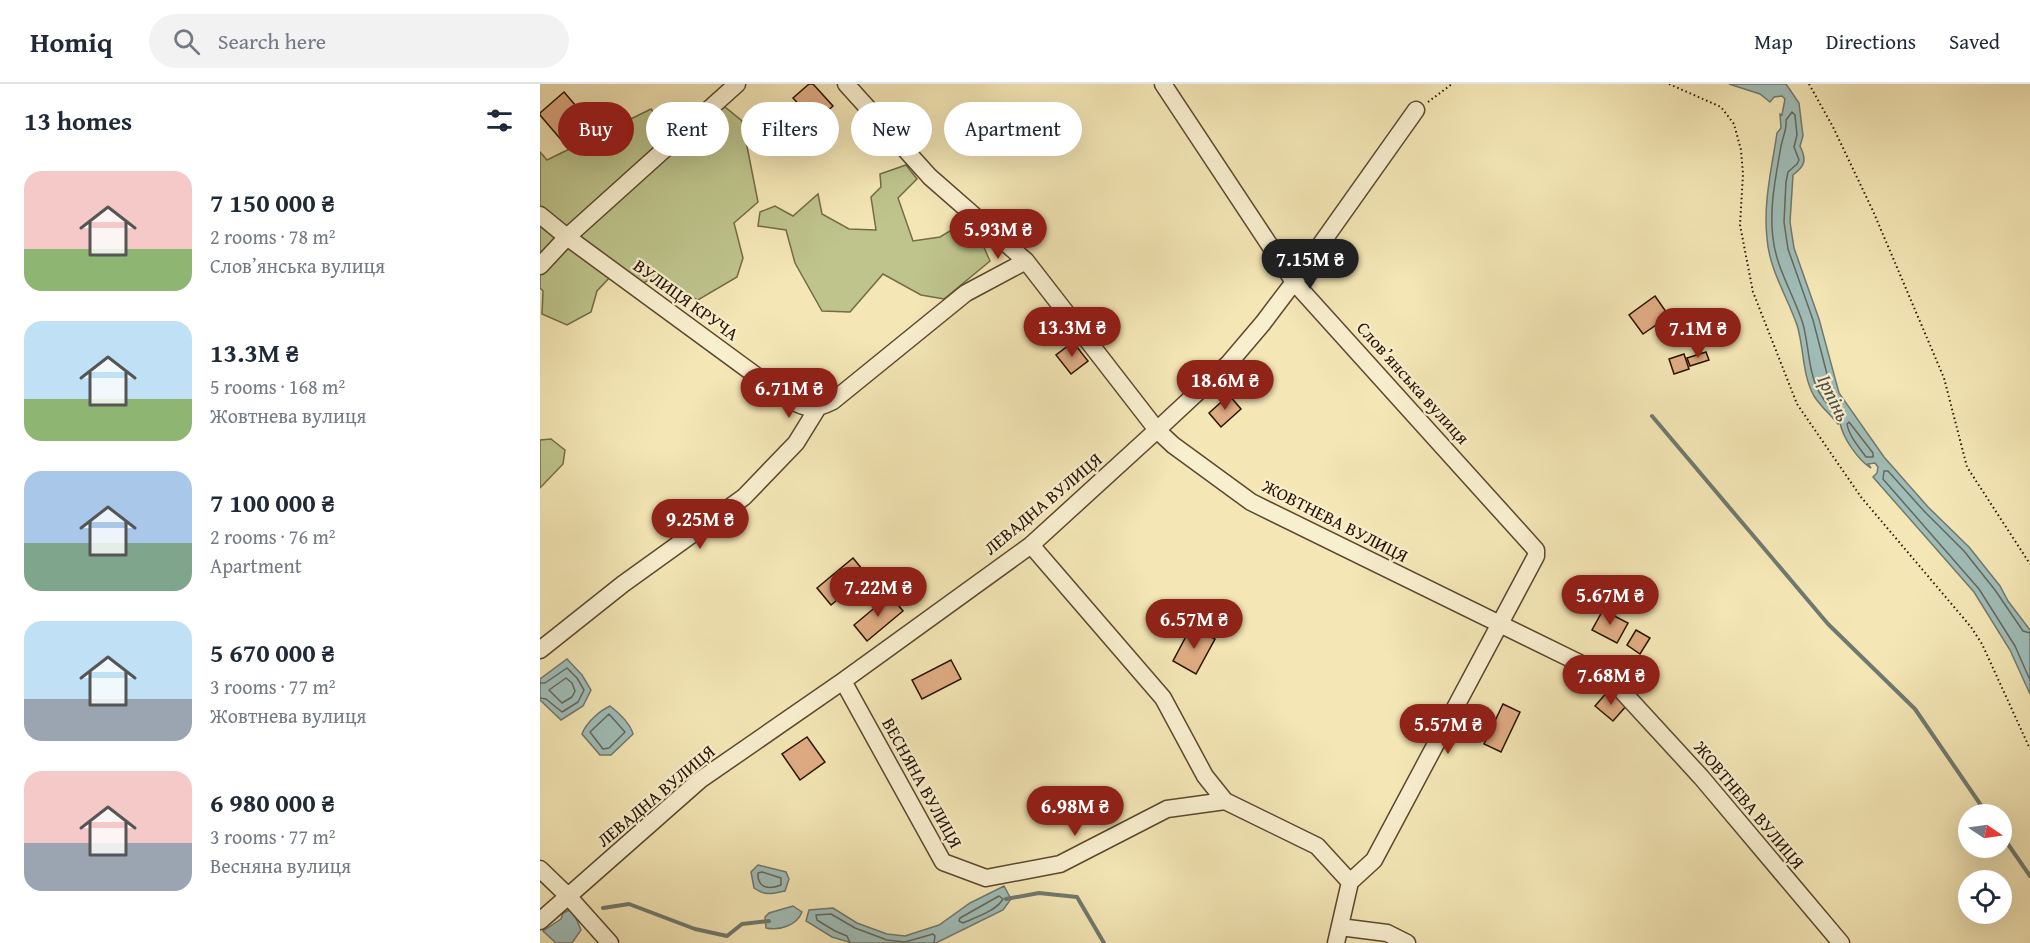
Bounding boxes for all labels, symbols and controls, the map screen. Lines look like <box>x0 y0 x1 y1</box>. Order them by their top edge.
search box <box>149 14 569 68</box>
text: Homiq <box>30 21 113 62</box>
icon: search <box>170 25 203 58</box>
text: Search here <box>218 25 326 57</box>
text: Map <box>1754 26 1793 57</box>
text: Directions <box>1826 26 1916 57</box>
text: Saved <box>1949 26 2000 57</box>
text: 13 homes <box>24 101 132 140</box>
chip: Buy <box>558 102 634 156</box>
chip: Rent <box>646 102 729 156</box>
chip: Filters <box>741 102 839 156</box>
chip: New <box>851 102 932 156</box>
chip: Apartment <box>944 102 1082 156</box>
icon: filters <box>483 104 516 137</box>
text: 7 150 000 ₴ <box>210 183 335 222</box>
icon: home <box>72 195 144 267</box>
pin: 5.93M ₴ <box>943 209 1053 260</box>
text: 5.93M ₴ <box>964 214 1032 243</box>
text: 2 rooms · 78 m² <box>210 222 336 251</box>
pin: 7.15M ₴ <box>1255 239 1365 290</box>
text: 7.15M ₴ <box>1276 244 1344 273</box>
text: Словʼянська вулиця <box>210 251 385 280</box>
street label: ВУЛИЦЯ КРУЧА <box>628 252 745 347</box>
pin: 13.3M ₴ <box>1017 307 1127 358</box>
pin: 7.1M ₴ <box>1649 308 1747 359</box>
text: 13.3M ₴ <box>1038 312 1106 341</box>
text: 7.1M ₴ <box>1669 313 1727 342</box>
street label: Словʼянська вулиця <box>1351 315 1476 450</box>
text: 13.3M ₴ <box>210 333 299 372</box>
icon: home <box>72 345 144 417</box>
pin: 18.6M ₴ <box>1170 360 1280 411</box>
text: 18.6M ₴ <box>1191 365 1259 394</box>
pin: 6.71M ₴ <box>734 368 844 419</box>
water label: Ірпінь <box>1811 369 1858 426</box>
text: 5 rooms · 168 m² <box>210 372 345 401</box>
text: 6.71M ₴ <box>755 373 823 402</box>
text: Жовтнева вулиця <box>210 401 366 430</box>
street label: ЛЕВАДНА ВУЛИЦЯ <box>978 446 1108 561</box>
street label: ЖОВТНЕВА ВУЛИЦЯ <box>1257 472 1413 569</box>
text: 7 100 000 ₴ <box>210 483 335 522</box>
icon: home <box>72 495 144 567</box>
pin: 9.25M ₴ <box>645 499 755 550</box>
text: 9.25M ₴ <box>666 504 734 533</box>
text: 2 rooms · 76 m² <box>210 522 336 551</box>
text: Apartment <box>210 551 302 580</box>
pin: 7.22M ₴ <box>823 567 933 618</box>
text: 7.22M ₴ <box>844 572 912 601</box>
pin: 5.67M ₴ <box>1555 575 1665 626</box>
text: 5.67M ₴ <box>1576 580 1644 609</box>
pin: 6.57M ₴ <box>1139 599 1249 650</box>
text: 6.57M ₴ <box>1160 604 1228 633</box>
text: 5 670 000 ₴ <box>210 633 335 672</box>
icon: home <box>72 645 144 717</box>
pin: 7.68M ₴ <box>1556 655 1666 706</box>
text: 7.68M ₴ <box>1577 660 1645 689</box>
text: 3 rooms · 77 m² <box>210 672 336 701</box>
text: Жовтнева вулиця <box>210 701 366 730</box>
pin: 5.57M ₴ <box>1393 704 1503 755</box>
text: 5.57M ₴ <box>1414 709 1482 738</box>
street label: ВЕСНЯНА ВУЛИЦЯ <box>875 713 970 853</box>
street label: ЖОВТНЕВА ВУЛИЦЯ <box>1687 734 1812 875</box>
street label: ЛЕВАДНА ВУЛИЦЯ <box>591 738 721 853</box>
text: 6 980 000 ₴ <box>210 783 335 822</box>
pin: 6.98M ₴ <box>1020 786 1130 837</box>
text: 6.98M ₴ <box>1041 791 1109 820</box>
icon: home <box>72 795 144 867</box>
north arrow <box>1958 804 2012 858</box>
map controls <box>1958 804 2012 924</box>
text: 3 rooms · 77 m² <box>210 822 336 851</box>
text: Весняна вулиця <box>210 851 351 880</box>
button: locate <box>1958 870 2012 924</box>

